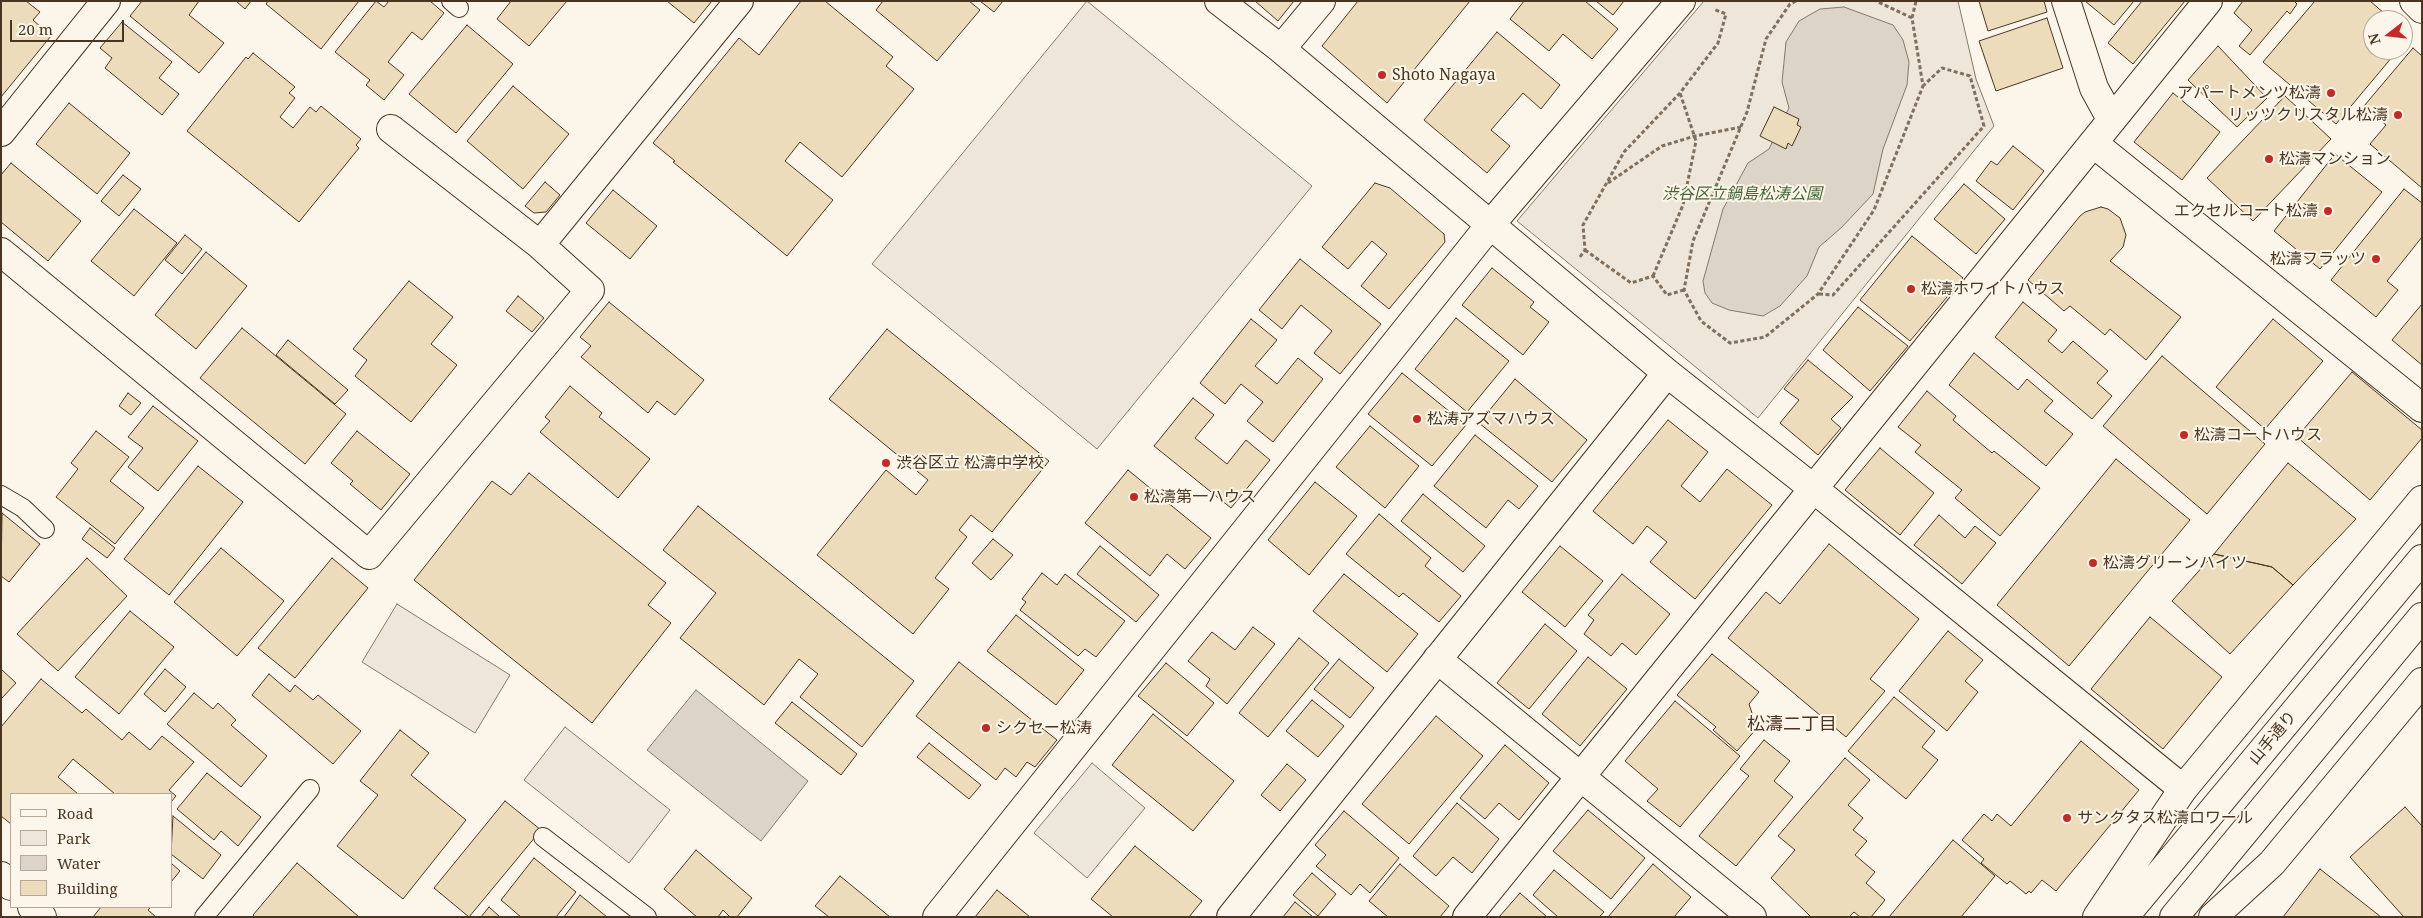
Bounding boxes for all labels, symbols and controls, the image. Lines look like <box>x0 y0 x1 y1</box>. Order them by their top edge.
scale bar <box>12 10 126 42</box>
north arrow <box>2363 10 2413 60</box>
text: 20 m <box>18 19 53 39</box>
text: N <box>2363 31 2385 47</box>
place label: Shoto Nagaya <box>1392 65 1496 85</box>
marker: Shoto Nagaya <box>1376 69 1388 81</box>
place label: アパートメンツ松濤 <box>2177 83 2321 103</box>
marker: アパートメンツ松濤 <box>2325 87 2337 99</box>
place label: リッツクリスタル松濤 <box>2228 105 2388 125</box>
marker: リッツクリスタル松濤 <box>2392 109 2404 121</box>
place label: 松濤マンション <box>2279 149 2391 169</box>
marker: 松濤マンション <box>2263 153 2275 165</box>
park label: 渋谷区立鍋島松涛公園 <box>1662 184 1822 204</box>
place label: エクセルコート松濤 <box>2174 201 2318 221</box>
marker: エクセルコート松濤 <box>2322 205 2334 217</box>
place label: 松濤フラッツ <box>2270 249 2366 269</box>
marker: 松濤フラッツ <box>2370 253 2382 265</box>
place label: 松濤ホワイトハウス <box>1921 279 2065 299</box>
marker: 松濤ホワイトハウス <box>1905 283 1917 295</box>
place label: 松涛アズマハウス <box>1427 409 1555 429</box>
marker: 松涛アズマハウス <box>1411 413 1423 425</box>
place label: 松濤コートハウス <box>2194 425 2322 445</box>
marker: 松濤コートハウス <box>2178 429 2190 441</box>
place label: 渋谷区立 松濤中学校 <box>896 453 1044 473</box>
marker: 渋谷区立 松濤中学校 <box>880 457 892 469</box>
place label: 松濤第一ハウス <box>1144 487 1256 507</box>
marker: 松濤第一ハウス <box>1128 491 1140 503</box>
place label: 松濤グリーンハイツ <box>2103 553 2247 573</box>
marker: 松濤グリーンハイツ <box>2087 557 2099 569</box>
street label: 山手通り <box>2245 707 2301 769</box>
district label: 松濤二丁目 <box>1747 714 1837 736</box>
place label: シクセー松涛 <box>996 718 1092 738</box>
marker: シクセー松涛 <box>980 722 992 734</box>
legend <box>10 793 172 908</box>
text: Road <box>57 803 93 823</box>
place label: サンクタス松濤ロワール <box>2077 808 2253 828</box>
marker: サンクタス松濤ロワール <box>2061 812 2073 824</box>
text: Park <box>57 828 90 848</box>
text: Water <box>57 853 100 873</box>
text: Building <box>57 878 118 898</box>

